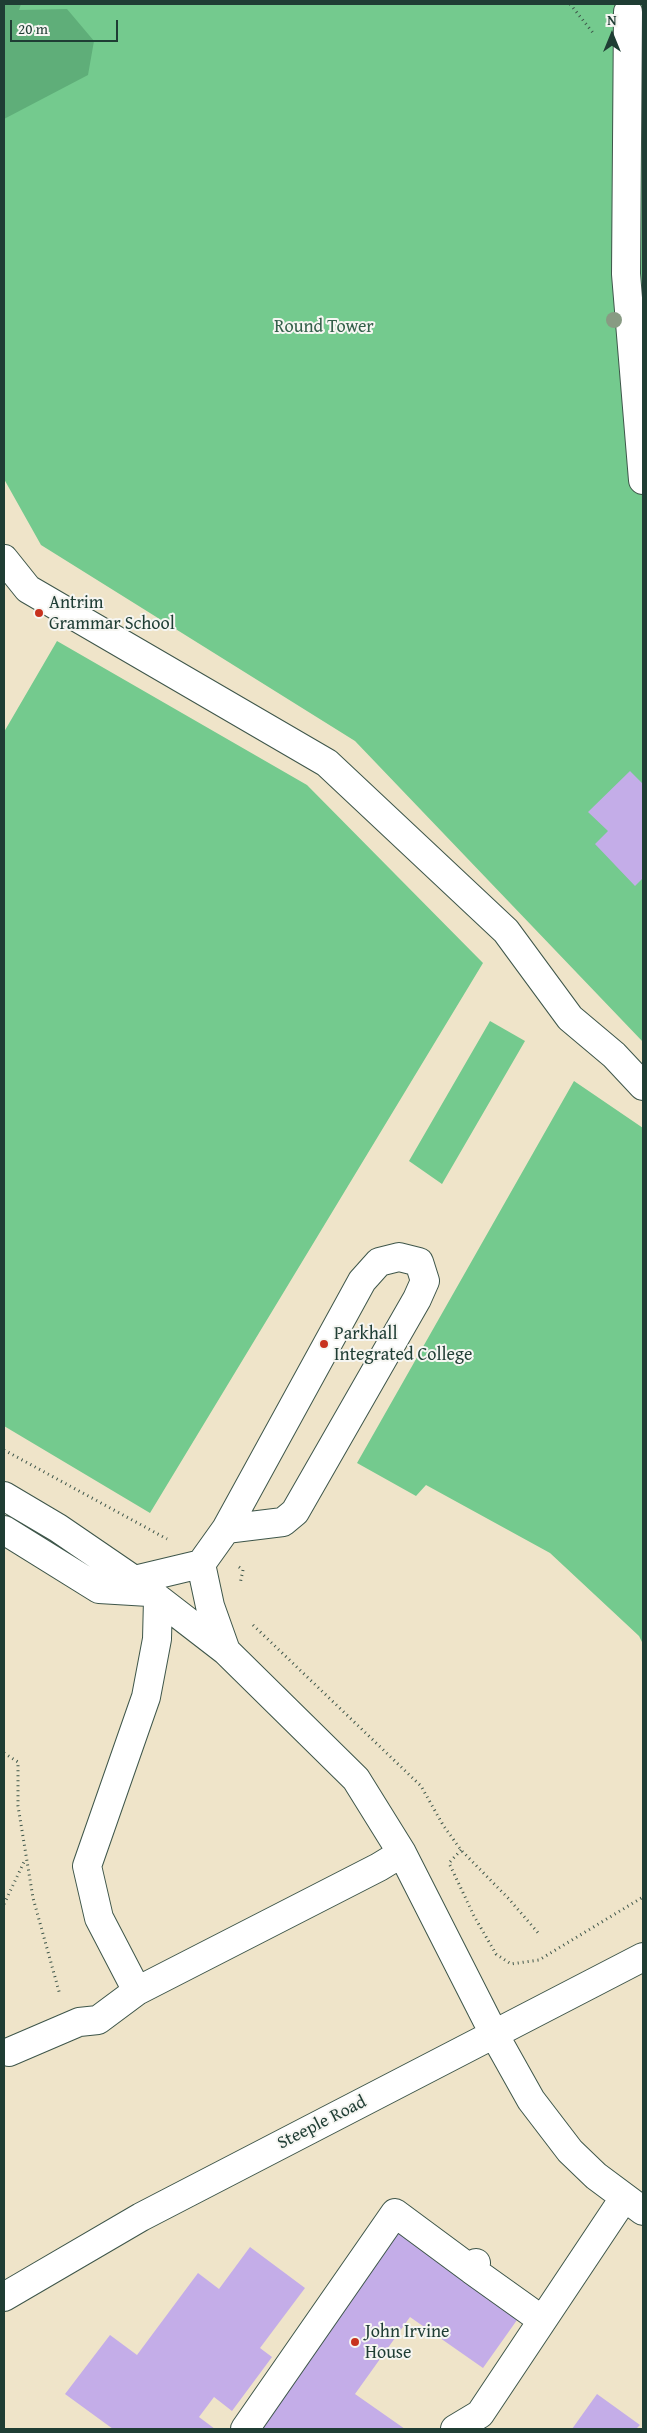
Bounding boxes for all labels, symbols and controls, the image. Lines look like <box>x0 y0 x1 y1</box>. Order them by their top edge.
scale bar <box>12 10 120 42</box>
north arrow <box>587 10 637 60</box>
text: N <box>607 10 617 30</box>
text: 20 m <box>18 18 48 39</box>
park label: Round Tower <box>274 316 374 338</box>
place label: Antrim Grammar School <box>49 592 175 634</box>
marker: Antrim Grammar School <box>33 607 45 619</box>
place label: Parkhall Integrated College <box>334 1323 472 1366</box>
marker: Parkhall Integrated College <box>318 1338 330 1350</box>
street label: Steeple Road <box>274 2091 370 2155</box>
place label: John Irvine House <box>365 2321 450 2364</box>
marker: John Irvine House <box>349 2336 361 2348</box>

